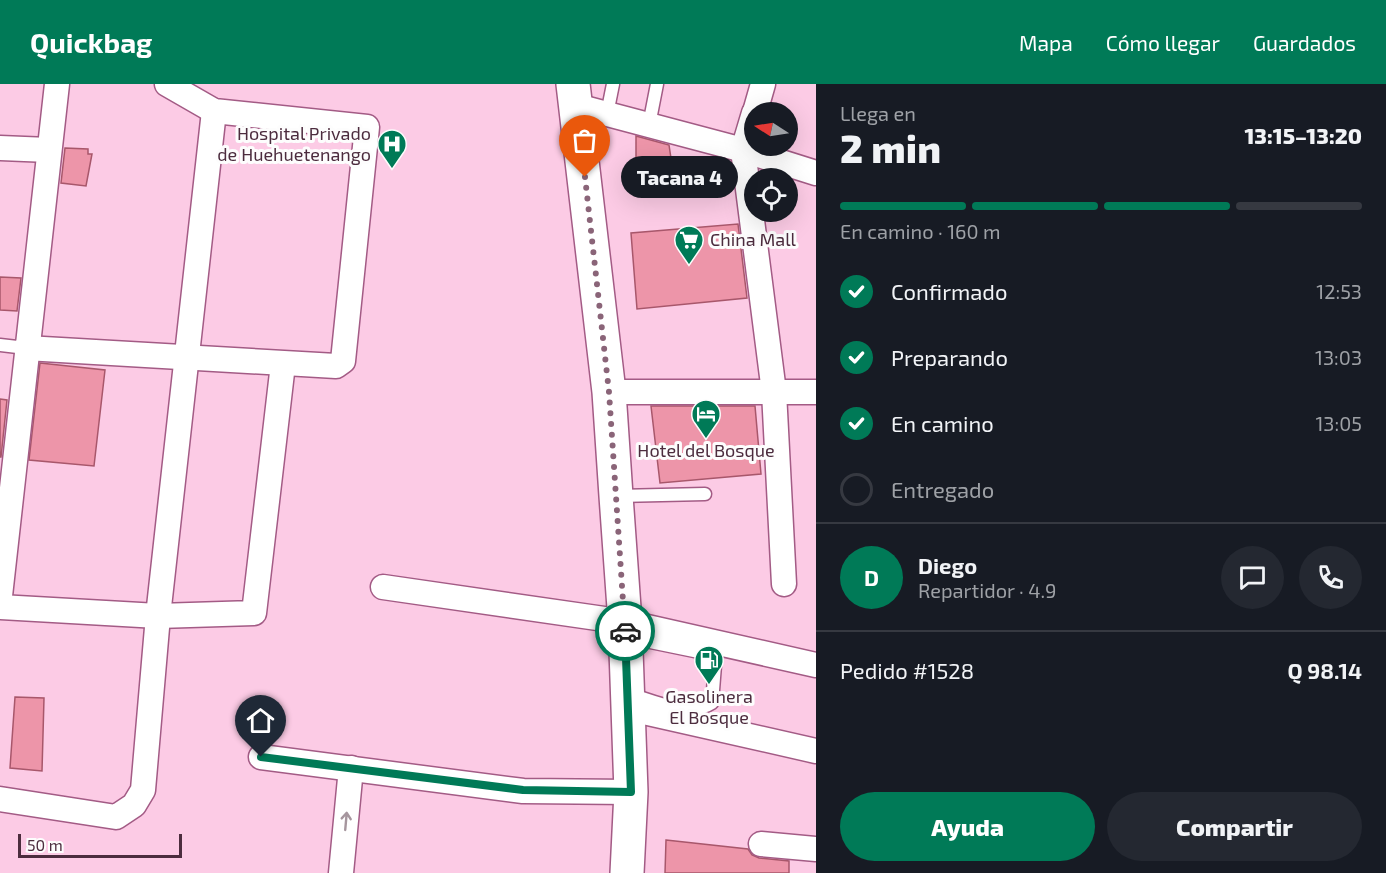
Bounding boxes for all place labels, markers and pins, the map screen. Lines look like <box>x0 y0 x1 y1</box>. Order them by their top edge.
pin <box>559 115 610 177</box>
place label: Hospital Privado de Huehuetenango <box>217 122 371 165</box>
hospital icon: Hospital Privado de Huehuetenango <box>376 128 408 170</box>
callout: Tacana 4 <box>621 156 738 198</box>
supermarket icon: China Mall <box>673 224 705 266</box>
place label: China Mall <box>710 228 797 250</box>
hotel icon: Hotel del Bosque <box>690 398 722 440</box>
place label: Hotel del Bosque <box>637 439 775 461</box>
fuel station icon: Gasolinera El Bosque <box>693 644 725 686</box>
place label: Gasolinera El Bosque <box>665 685 753 728</box>
pin <box>235 695 286 757</box>

